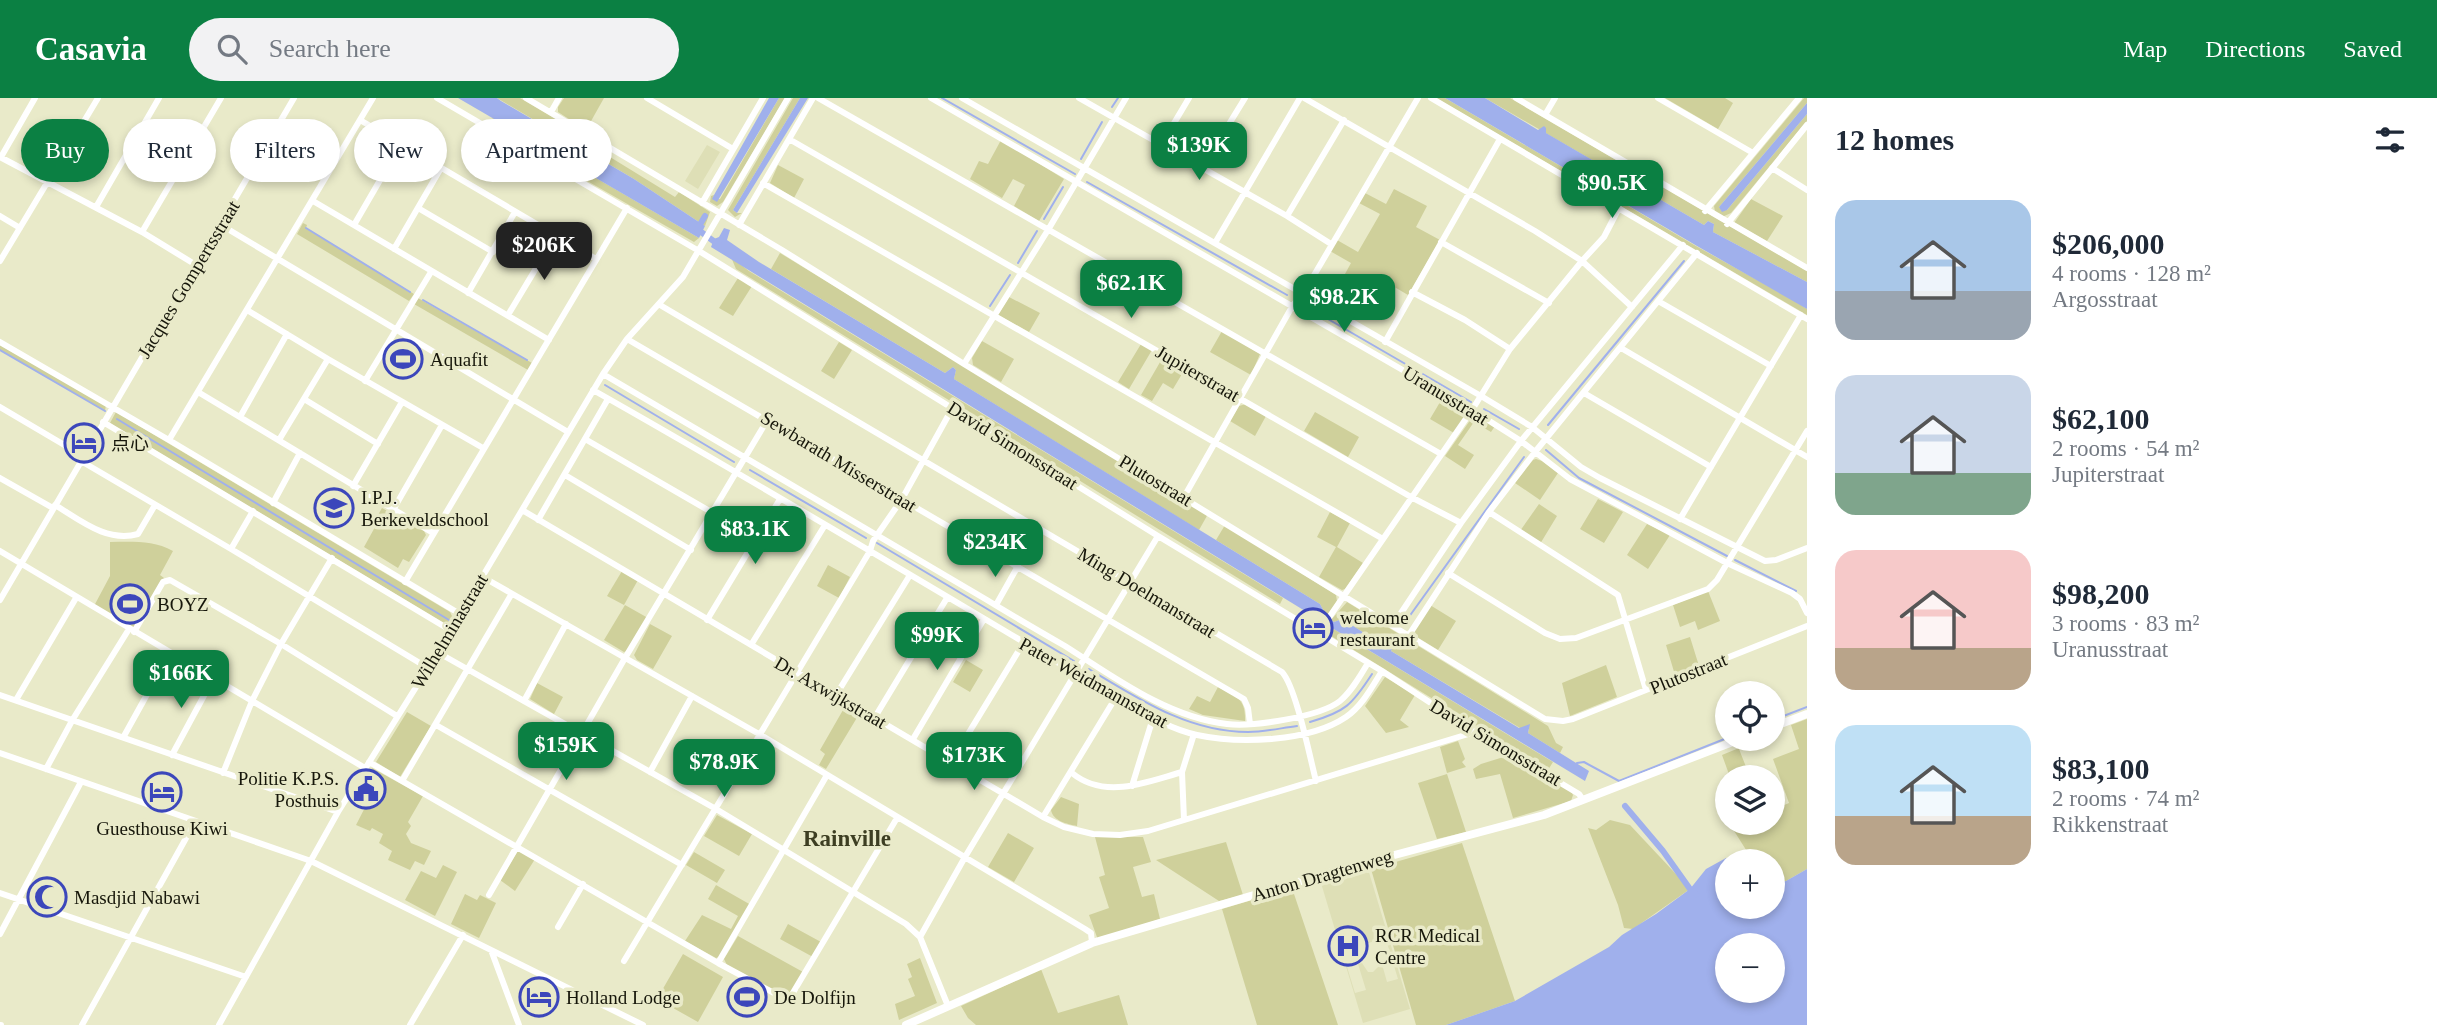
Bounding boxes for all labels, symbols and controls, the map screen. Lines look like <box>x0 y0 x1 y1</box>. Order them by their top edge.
search box <box>189 18 679 81</box>
icon: search <box>213 30 251 68</box>
text: Casavia <box>35 31 147 67</box>
text: Search here <box>269 34 391 63</box>
text: Map <box>2123 36 2167 62</box>
text: Directions <box>2205 36 2305 62</box>
text: Saved <box>2343 36 2402 62</box>
chip: Buy <box>21 119 109 182</box>
chip: Rent <box>123 119 216 182</box>
chip: Filters <box>230 119 340 182</box>
chip: New <box>354 119 447 182</box>
chip: Apartment <box>461 119 612 182</box>
icon: filters <box>2371 121 2409 159</box>
pin: $139K <box>1150 122 1248 182</box>
text: 12 homes <box>1835 123 1954 156</box>
text: $139K <box>1167 132 1231 157</box>
pin: $90.5K <box>1555 160 1669 220</box>
text: $90.5K <box>1577 170 1647 195</box>
street label: Jacques Gompertsstraat <box>133 196 244 362</box>
pin: $206K <box>495 222 593 282</box>
text: $206,000 <box>2052 227 2165 260</box>
icon: home <box>1891 228 1975 312</box>
text: $206K <box>512 232 576 257</box>
pin: $62.1K <box>1074 260 1188 320</box>
text: 4 rooms · 128 m² <box>2052 261 2211 286</box>
text: $62.1K <box>1096 270 1166 295</box>
pin: $98.2K <box>1287 274 1401 334</box>
text: $98.2K <box>1309 284 1379 309</box>
text: Argosstraat <box>2052 287 2158 312</box>
sports icon: Aquafit <box>382 338 424 380</box>
street label: Jupiterstraat <box>1152 341 1244 406</box>
place label: Aquafit <box>430 349 489 370</box>
street label: Uranusstraat <box>1399 362 1493 430</box>
street label: David Simonsstraat <box>944 397 1082 494</box>
text: $62,100 <box>2052 402 2150 435</box>
icon: home <box>1891 403 1975 487</box>
street label: Sewbarath Misserstraat <box>757 407 921 517</box>
hotel icon: 点心 <box>63 422 105 464</box>
place label: 点心 <box>111 433 149 454</box>
text: 2 rooms · 54 m² <box>2052 436 2199 461</box>
street label: Plutostraat <box>1115 450 1197 511</box>
text: Jupiterstraat <box>2052 462 2164 487</box>
school or university icon: I.P.J. Berkeveldschool <box>313 487 355 529</box>
place label: I.P.J. Berkeveldschool <box>361 487 489 530</box>
pin: $83.1K <box>698 506 812 566</box>
text: $83.1K <box>720 516 790 541</box>
pin: $234K <box>946 519 1044 579</box>
text: $234K <box>963 529 1027 554</box>
street label: Ming Doelmanstraat <box>1074 543 1220 642</box>
street label: Wilhelminastraat <box>407 569 492 692</box>
text: $98,200 <box>2052 577 2150 610</box>
icon: home <box>1891 578 1975 662</box>
sports icon: BOYZ <box>109 583 151 625</box>
place label: BOYZ <box>157 594 209 615</box>
hotel icon: welcome restaurant <box>1292 607 1334 649</box>
place label: welcome restaurant <box>1340 607 1416 650</box>
text: 3 rooms · 83 m² <box>2052 611 2199 636</box>
pin: $99K <box>896 612 978 672</box>
text: $99K <box>911 622 963 647</box>
street label: Pater Weidmannstraat <box>1016 633 1172 732</box>
text: Uranusstraat <box>2052 637 2168 662</box>
street label: Plutostraat <box>1647 648 1730 698</box>
pin: $166K <box>132 650 230 710</box>
street label: Dr. Axwijkstraat <box>771 652 891 733</box>
text: $166K <box>149 660 213 685</box>
map controls <box>1715 681 1785 1003</box>
button: locate <box>1715 681 1785 751</box>
street label: David Simonsstraat <box>1426 695 1566 790</box>
pin: $159K <box>517 722 615 782</box>
text: $159K <box>534 732 598 757</box>
pin: $173K <box>925 732 1023 792</box>
pin: $78.9K <box>667 740 781 799</box>
text: $173K <box>942 742 1006 767</box>
text: $78.9K <box>689 749 759 774</box>
text: $83,100 <box>2052 752 2150 785</box>
icon: home <box>1891 753 1975 837</box>
button: layers <box>1715 765 1785 835</box>
place label: Politie K.P.S. Posthuis <box>238 768 339 811</box>
public building icon: Politie K.P.S. Posthuis <box>345 768 387 810</box>
hotel icon: Guesthouse Kiwi <box>141 771 183 813</box>
text: 2 rooms · 74 m² <box>2052 786 2199 811</box>
text: Rikkenstraat <box>2052 812 2168 837</box>
place label: Guesthouse Kiwi <box>96 818 228 839</box>
district label: Rainville <box>803 826 891 851</box>
street label: Anton Dragtenweg <box>1249 845 1395 906</box>
button: + <box>1715 849 1785 919</box>
mosque icon: Masdjid Nabawi <box>26 876 68 918</box>
place label: Masdjid Nabawi <box>74 887 200 908</box>
hospital icon: RCR Medical Centre <box>1327 925 1369 967</box>
place label: RCR Medical Centre <box>1375 925 1480 968</box>
button: − <box>1715 933 1785 1003</box>
hotel icon: Holland Lodge <box>518 976 560 1018</box>
sports icon: De Dolfijn <box>726 976 768 1018</box>
place label: Holland Lodge <box>566 987 681 1008</box>
place label: De Dolfijn <box>774 987 856 1008</box>

